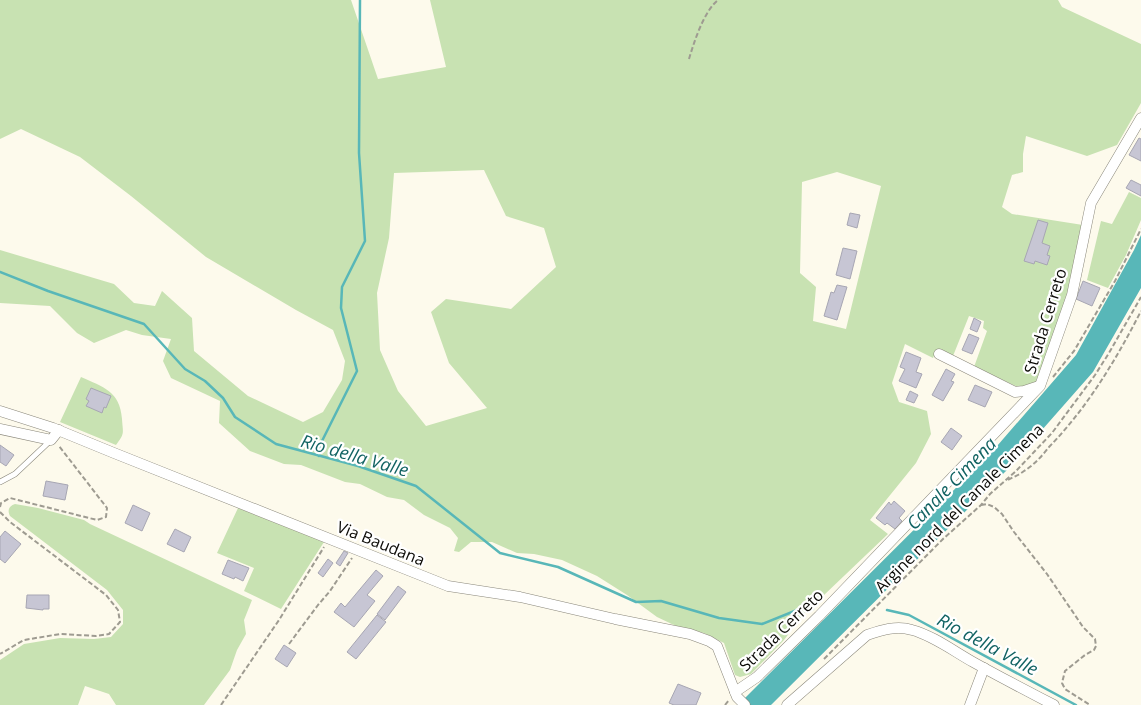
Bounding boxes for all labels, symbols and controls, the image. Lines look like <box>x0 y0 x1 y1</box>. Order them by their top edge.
street label: Strada Cerreto <box>1019 266 1071 376</box>
street label: Argine nord del Canale Cimena <box>870 419 1048 597</box>
water label: Rio della Valle <box>298 428 412 482</box>
water label: Canale Cimena <box>901 432 1001 534</box>
street label: Via Baudana <box>334 515 428 571</box>
street label: Strada Cerreto <box>734 584 828 676</box>
water label: Rio della Valle <box>933 607 1043 681</box>

